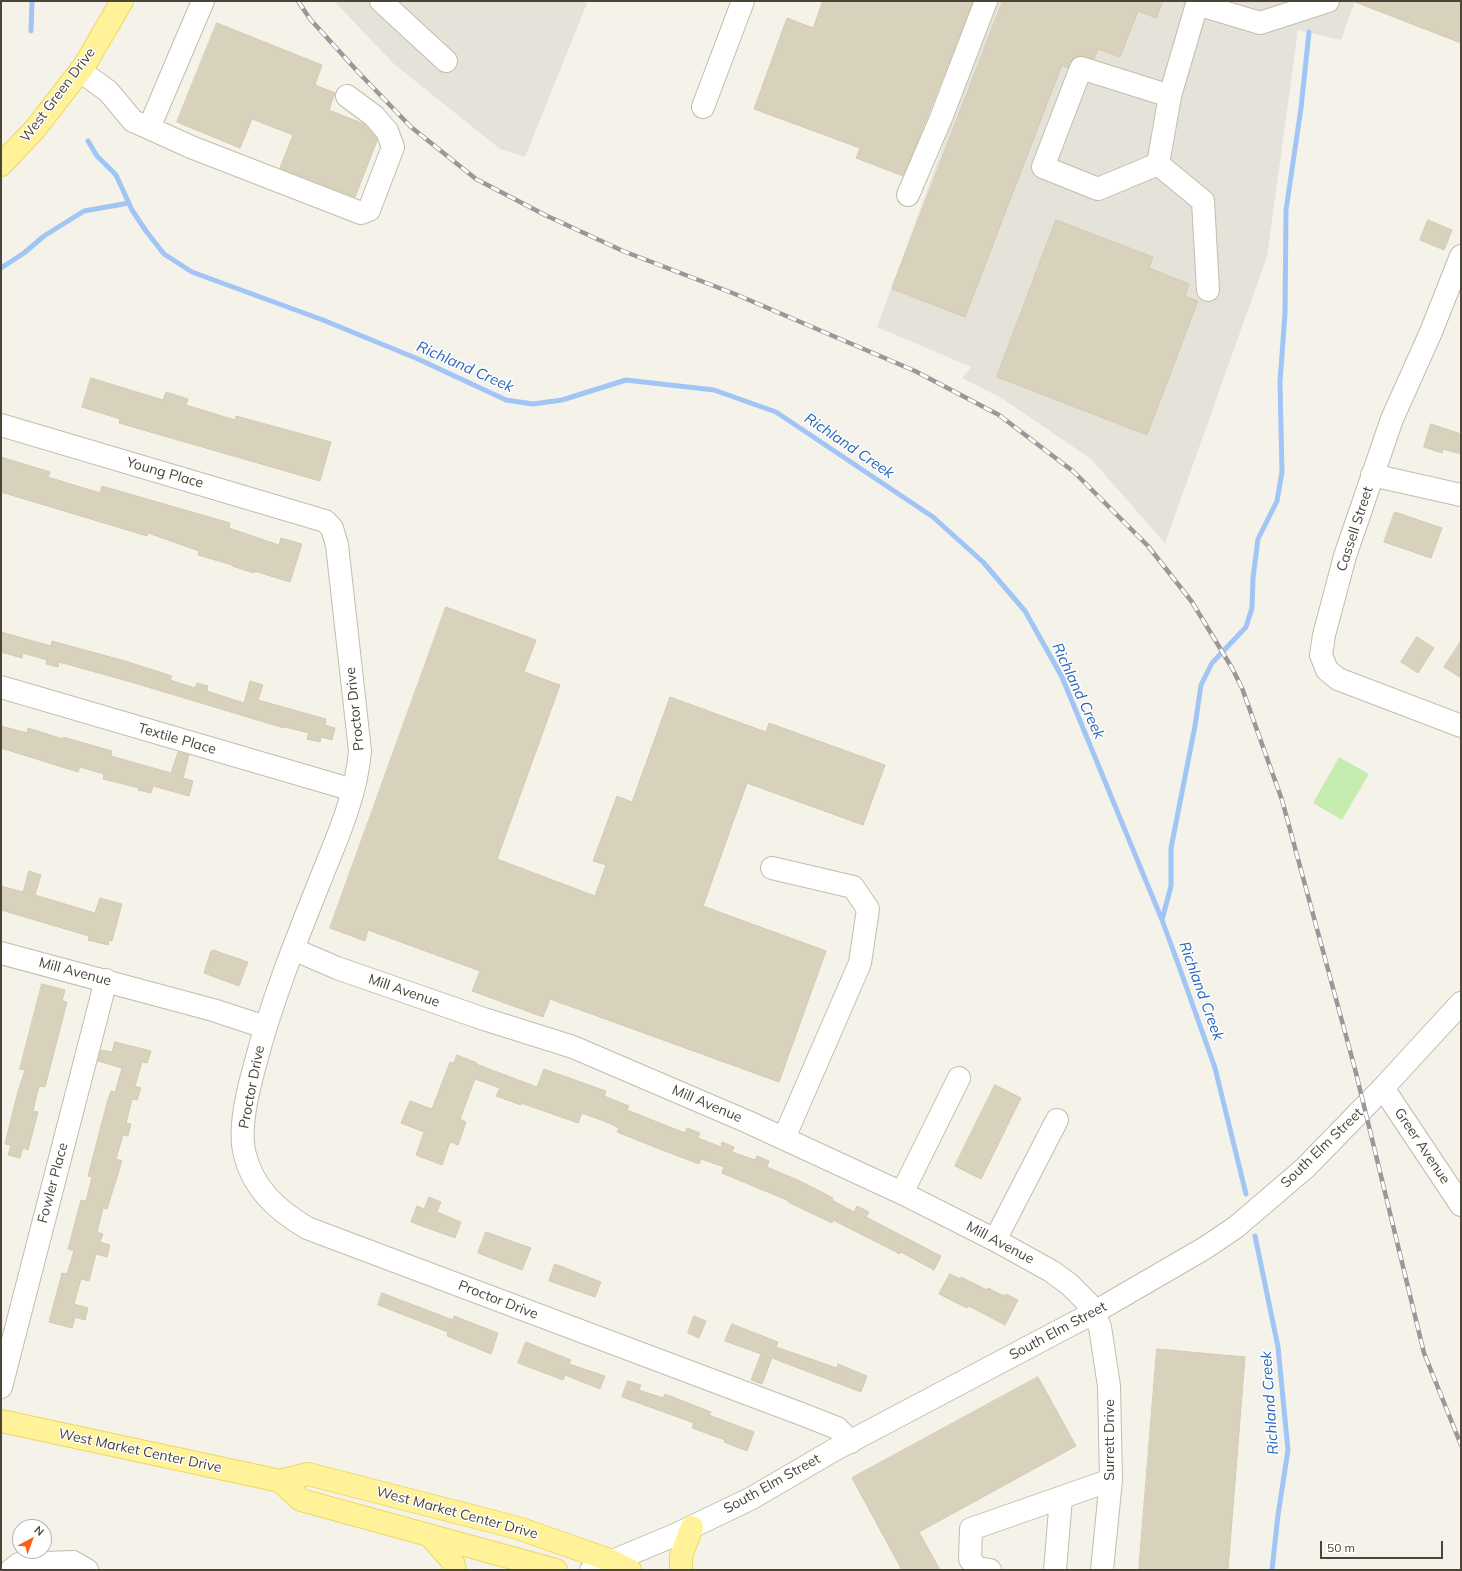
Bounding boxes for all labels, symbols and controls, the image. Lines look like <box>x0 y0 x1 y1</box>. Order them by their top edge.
street label: West Green Drive <box>17 44 99 146</box>
water label: Richland Creek <box>414 338 516 396</box>
water label: Richland Creek <box>801 409 897 483</box>
street label: Young Place <box>125 454 205 492</box>
street label: Cassell Street <box>1333 484 1377 574</box>
water label: Richland Creek <box>1048 640 1108 742</box>
street label: Proctor Drive <box>342 666 368 752</box>
street label: Textile Place <box>136 720 218 758</box>
water label: Richland Creek <box>1175 939 1227 1043</box>
street label: Mill Avenue <box>37 954 113 990</box>
street label: Mill Avenue <box>366 971 442 1011</box>
street label: Proctor Drive <box>236 1044 268 1130</box>
street label: Mill Avenue <box>669 1082 745 1126</box>
street label: South Elm Street <box>1277 1105 1367 1191</box>
street label: Greer Avenue <box>1390 1105 1454 1187</box>
street label: Fowler Place <box>34 1141 72 1225</box>
street label: Mill Avenue <box>963 1218 1037 1268</box>
street label: Proctor Drive <box>456 1277 540 1323</box>
street label: South Elm Street <box>1006 1298 1110 1364</box>
water label: Richland Creek <box>1257 1350 1283 1456</box>
street label: Surrett Drive <box>1102 1399 1118 1481</box>
street label: West Market Center Drive <box>57 1425 223 1477</box>
street label: South Elm Street <box>721 1451 823 1517</box>
street label: West Market Center Drive <box>374 1483 540 1543</box>
north arrow <box>12 1519 52 1559</box>
text: N <box>31 1523 47 1539</box>
scale bar <box>1322 1533 1445 1559</box>
text: 50 m <box>1327 1540 1355 1555</box>

